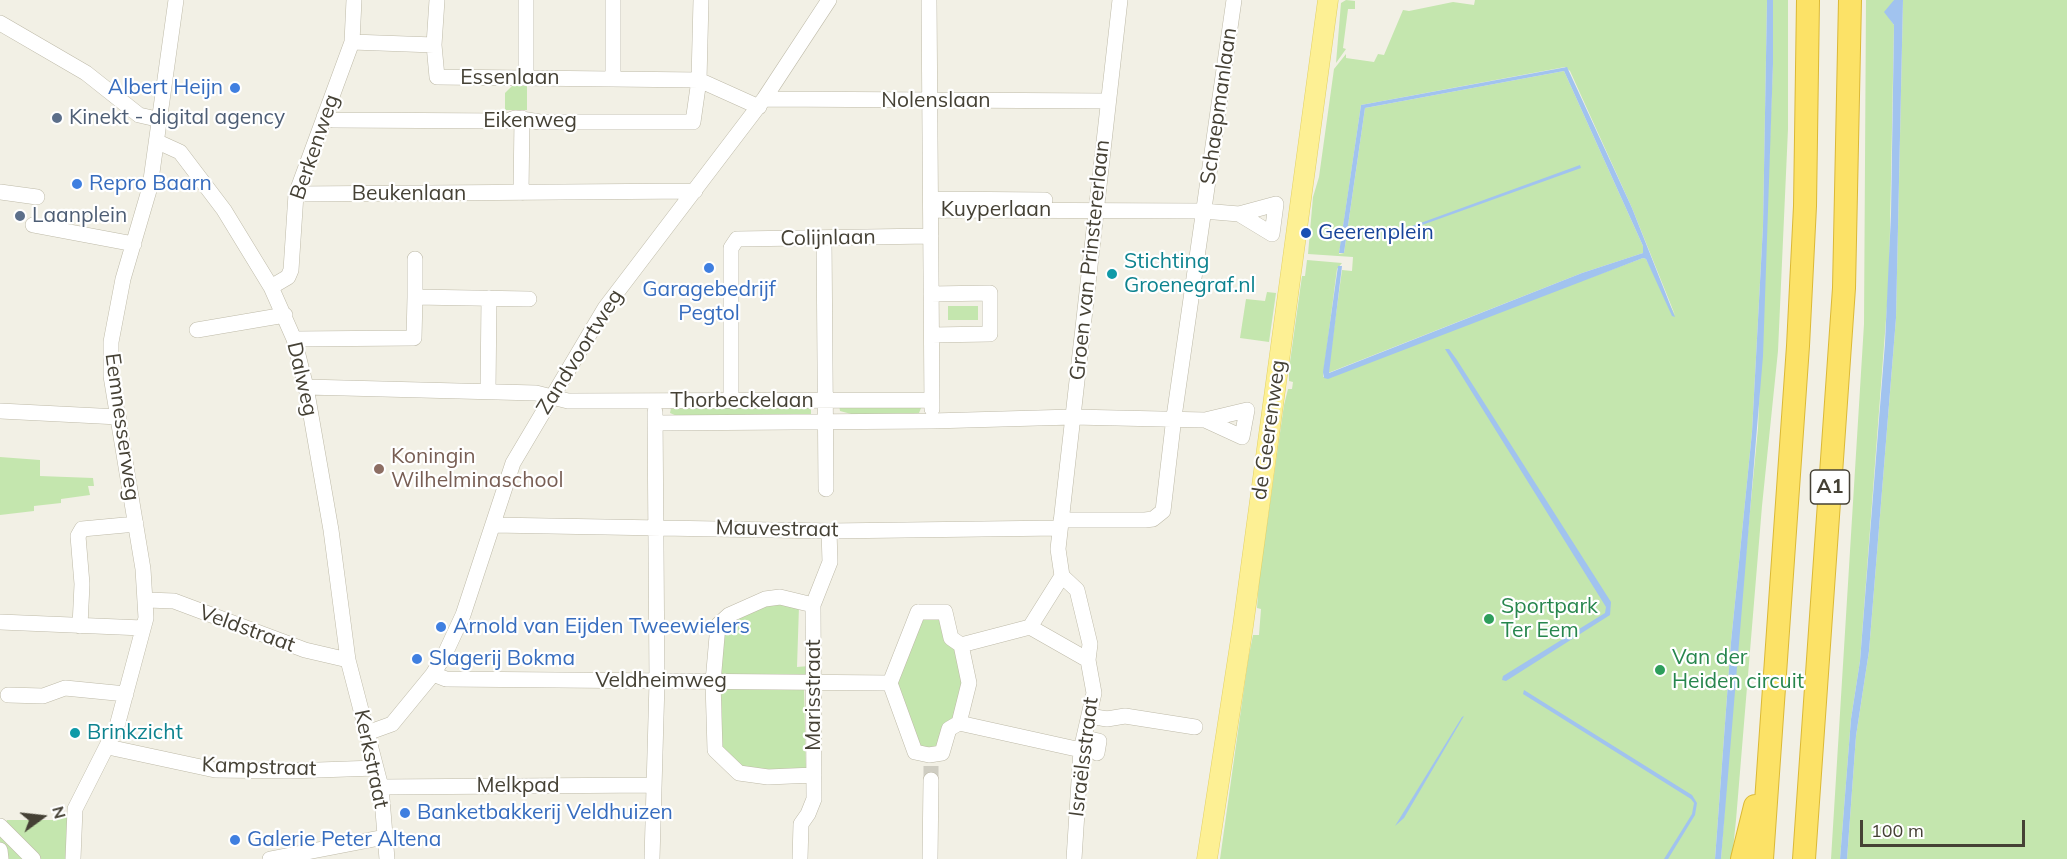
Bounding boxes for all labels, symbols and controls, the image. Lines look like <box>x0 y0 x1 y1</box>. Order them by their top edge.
street label: Schaepmanlaan <box>1196 26 1242 186</box>
street label: Essenlaan <box>460 65 560 91</box>
place label: Albert Heijn <box>108 75 223 101</box>
marker: Albert Heijn <box>228 81 242 95</box>
street label: Nolenslaan <box>881 88 991 114</box>
street label: Berkenweg <box>285 91 345 203</box>
place label: Kinekt - digital agency <box>69 105 285 131</box>
street label: Eikenweg <box>483 108 577 134</box>
marker: Kinekt - digital agency <box>50 111 64 125</box>
street label: Groen van Prinstererlaan <box>1065 138 1115 382</box>
place label: Repro Baarn <box>89 171 212 197</box>
marker: Repro Baarn <box>70 177 84 191</box>
street label: Beukenlaan <box>352 181 466 207</box>
street label: Kuyperlaan <box>941 197 1051 223</box>
place label: Laanplein <box>32 203 127 229</box>
marker: Laanplein <box>13 209 27 223</box>
place label: Geerenplein <box>1318 220 1434 246</box>
street label: Colijnlaan <box>780 225 876 251</box>
marker: Geerenplein <box>1299 226 1313 240</box>
place label: Stichting Groenegraf.nl <box>1124 249 1255 299</box>
marker: Garagebedrijf Pegtol <box>702 261 716 275</box>
marker: Stichting Groenegraf.nl <box>1105 267 1119 281</box>
place label: Garagebedrijf Pegtol <box>642 277 776 327</box>
street label: Zandvoortweg <box>532 285 628 419</box>
street label: Dalweg <box>281 339 323 419</box>
street label: Eemnesserweg <box>99 352 145 502</box>
street label: de Geerenweg <box>1247 358 1291 502</box>
street label: Thorbeckelaan <box>670 388 814 414</box>
place label: Koningin Wilhelminaschool <box>391 444 564 494</box>
marker: Koningin Wilhelminaschool <box>372 462 386 476</box>
road number: A1 <box>1810 470 1850 504</box>
street label: Mauvestraat <box>715 515 839 543</box>
place label: Sportpark Ter Eem <box>1501 594 1598 644</box>
street label: Veldstraat <box>196 600 298 658</box>
marker: Sportpark Ter Eem <box>1482 612 1496 626</box>
place label: Arnold van Eijden Tweewielers <box>453 614 750 640</box>
marker: Arnold van Eijden Tweewielers <box>434 620 448 634</box>
street label: Marisstraat <box>801 639 827 751</box>
place label: Van der Heiden circuit <box>1672 645 1804 695</box>
place label: Slagerij Bokma <box>429 646 575 672</box>
marker: Slagerij Bokma <box>410 652 424 666</box>
marker: Van der Heiden circuit <box>1653 663 1667 677</box>
street label: Veldheimweg <box>595 668 727 694</box>
street label: Israëlsstraat <box>1064 696 1104 818</box>
street label: Kerkstraat <box>348 707 394 811</box>
place label: Brinkzicht <box>87 720 183 746</box>
marker: Brinkzicht <box>68 726 82 740</box>
street label: Kampstraat <box>201 752 317 782</box>
street label: Melkpad <box>476 773 560 799</box>
north arrow <box>12 787 72 847</box>
place label: Banketbakkerij Veldhuizen <box>417 800 673 826</box>
text: N <box>48 804 71 821</box>
marker: Banketbakkerij Veldhuizen <box>398 806 412 820</box>
scale bar <box>1863 808 2028 846</box>
text: 100 m <box>1871 819 1924 842</box>
place label: Galerie Peter Altena <box>247 827 441 853</box>
marker: Galerie Peter Altena <box>228 833 242 847</box>

